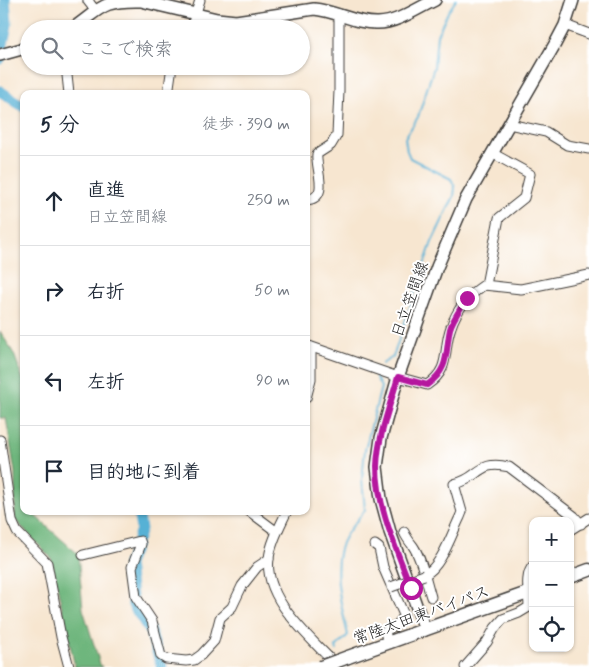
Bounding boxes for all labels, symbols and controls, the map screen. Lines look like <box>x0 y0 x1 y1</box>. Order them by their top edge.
search box <box>20 20 310 75</box>
icon: search <box>38 34 66 62</box>
text: ここで検索 <box>78 37 173 62</box>
text: 5 分 <box>40 111 79 139</box>
text: 徒歩 · 390 m <box>202 114 290 135</box>
text: 直進 <box>87 178 125 203</box>
icon: ahead <box>40 187 68 215</box>
text: 250 m <box>247 190 290 211</box>
text: 日立笠間線 <box>87 207 167 228</box>
street label: 日立笠間線 <box>387 258 434 341</box>
icon: right <box>40 277 68 305</box>
text: 右折 <box>87 280 125 305</box>
text: 50 m <box>254 280 290 301</box>
route end <box>456 287 479 310</box>
icon: left <box>40 367 68 395</box>
text: 左折 <box>87 370 125 395</box>
text: 90 m <box>256 370 290 391</box>
icon: arrive <box>40 457 68 485</box>
text: 目的地に到着 <box>87 460 201 485</box>
map controls <box>529 517 574 652</box>
button: + <box>529 517 574 562</box>
button: − <box>529 562 574 607</box>
route start <box>400 577 423 600</box>
street label: 常陸太田東バイパス <box>350 581 493 650</box>
button: locate <box>529 607 574 652</box>

